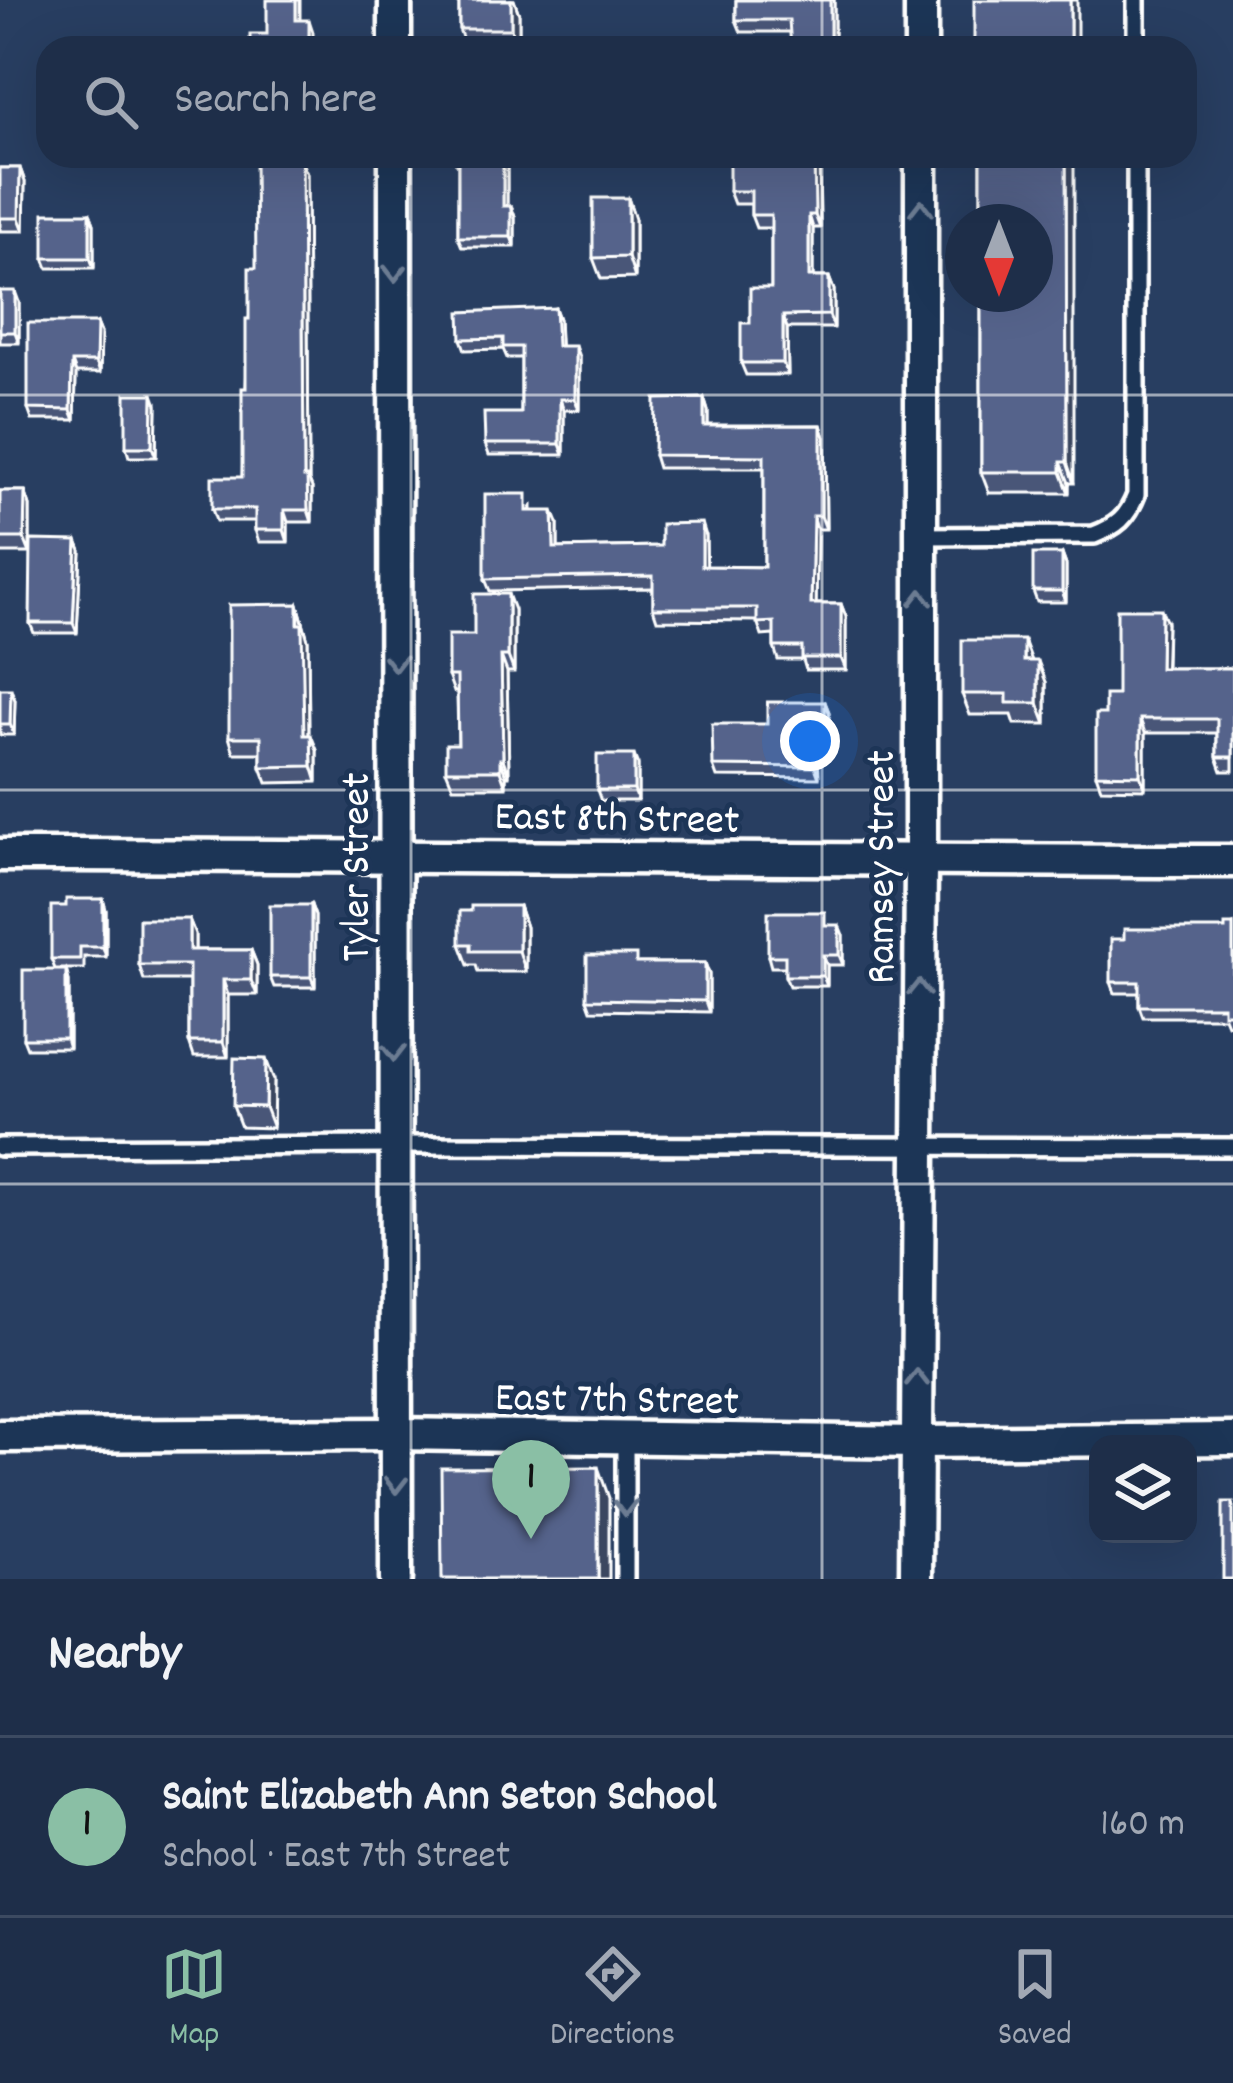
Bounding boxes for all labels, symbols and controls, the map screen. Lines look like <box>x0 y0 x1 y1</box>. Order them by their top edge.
search box <box>36 36 1197 168</box>
icon: search <box>78 69 144 135</box>
text: Search here <box>174 70 377 134</box>
one-way arrow <box>908 198 934 216</box>
north arrow <box>945 204 1053 312</box>
one-way arrow <box>382 265 408 283</box>
one-way arrow <box>908 588 934 606</box>
one-way arrow <box>382 655 408 673</box>
your location <box>780 711 840 771</box>
street label: Ramsey Street <box>855 750 915 984</box>
street label: Tyler Street <box>330 772 390 962</box>
street label: East 8th Street <box>494 790 740 854</box>
one-way arrow <box>906 978 932 997</box>
one-way arrow <box>381 1045 407 1063</box>
one-way arrow <box>903 1368 929 1387</box>
street label: East 7th Street <box>494 1371 739 1435</box>
map controls <box>1089 1435 1197 1543</box>
button: layers <box>1089 1435 1197 1543</box>
pin: 1 <box>492 1440 570 1539</box>
one-way arrow <box>383 1477 409 1495</box>
one-way arrow <box>612 1500 638 1518</box>
text: Nearby <box>48 1621 181 1693</box>
text: Saint Elizabeth Ann Seton School <box>162 1767 716 1831</box>
text: 1 <box>83 1799 91 1854</box>
text: 160 m <box>1100 1799 1185 1854</box>
text: School · East 7th Street <box>162 1831 510 1886</box>
tab: Map <box>161 1941 227 2060</box>
tab: Directions <box>550 1941 675 2060</box>
tab: Saved <box>998 1941 1072 2060</box>

